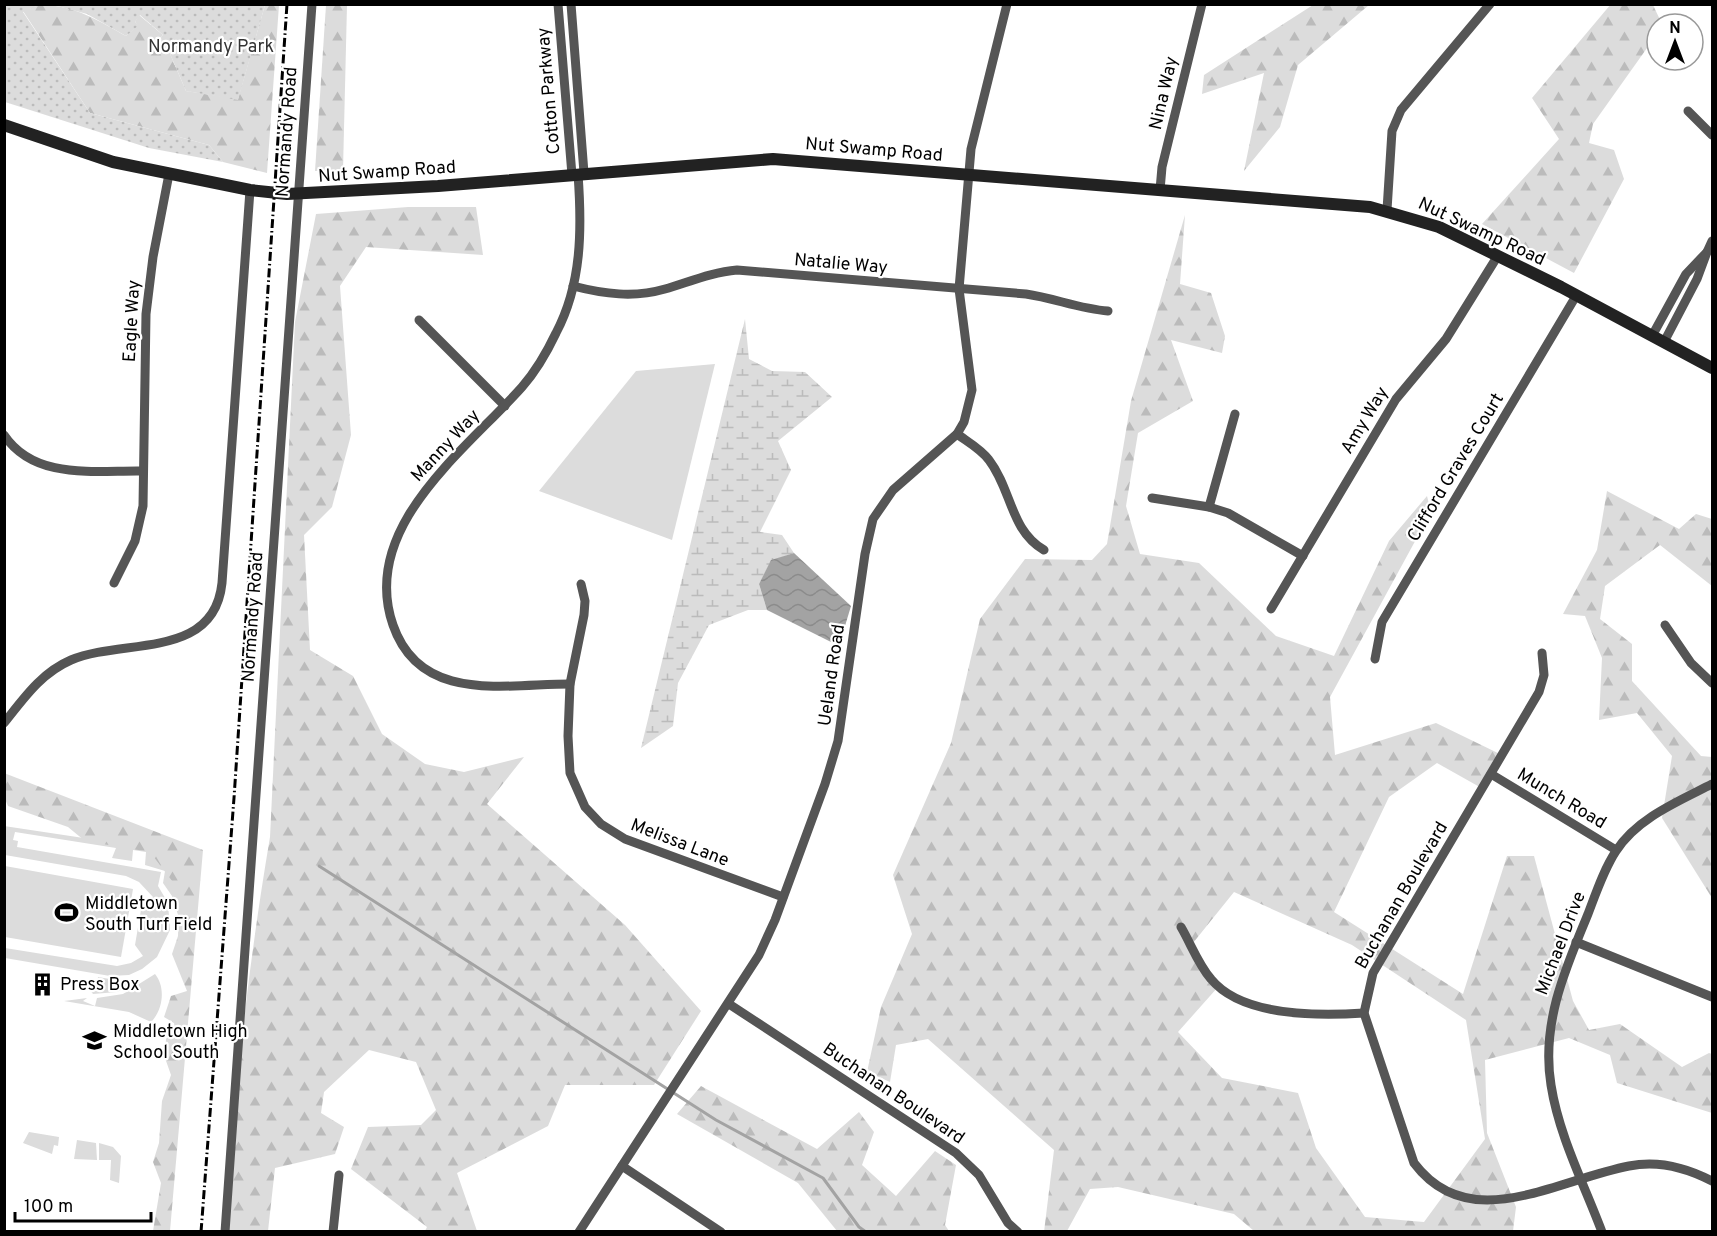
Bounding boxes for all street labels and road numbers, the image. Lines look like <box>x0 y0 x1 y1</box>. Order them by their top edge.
street label: Cotton Parkway <box>532 26 567 155</box>
street label: Nina Way <box>1145 54 1184 132</box>
street label: Normandy Road <box>271 66 304 198</box>
street label: Nut Swamp Road <box>804 133 944 168</box>
street label: Nut Swamp Road <box>317 156 457 189</box>
street label: Nut Swamp Road <box>1414 193 1549 272</box>
street label: Natalie Way <box>793 249 889 280</box>
street label: Eagle Way <box>119 279 146 363</box>
street label: Amy Way <box>1336 383 1394 459</box>
street label: Clifford Graves Court <box>1403 389 1510 546</box>
street label: Manny Way <box>407 405 486 487</box>
street label: Normandy Road <box>237 551 270 683</box>
street label: Ueland Road <box>814 623 851 728</box>
street label: Munch Road <box>1512 764 1610 835</box>
street label: Melissa Lane <box>627 814 732 873</box>
street label: Buchanan Boulevard <box>1351 818 1454 974</box>
street label: Michael Drive <box>1531 888 1592 999</box>
street label: Buchanan Boulevard <box>818 1038 969 1150</box>

